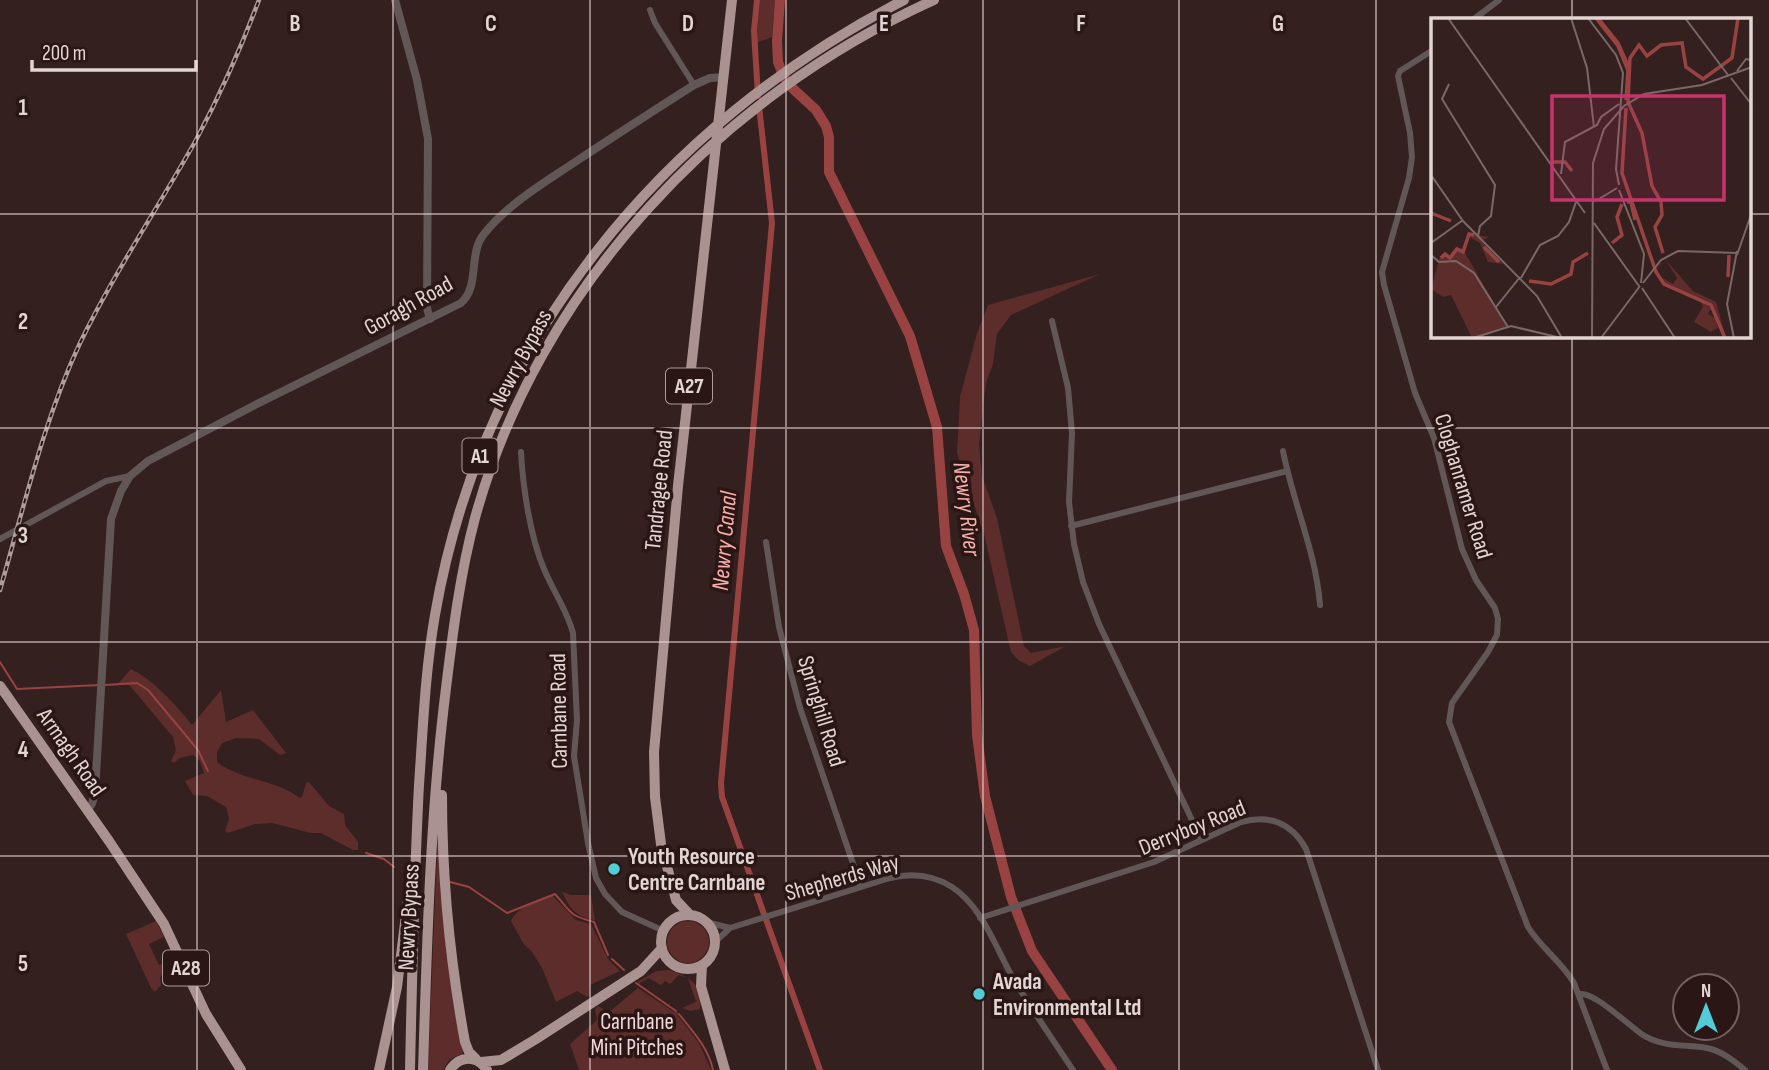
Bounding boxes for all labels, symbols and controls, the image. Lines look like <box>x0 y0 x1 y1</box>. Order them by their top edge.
text: B <box>290 10 301 38</box>
text: C <box>485 10 497 38</box>
text: D <box>682 10 694 38</box>
text: E <box>879 10 889 38</box>
text: F <box>1076 10 1086 38</box>
text: G <box>1272 10 1284 38</box>
inset map <box>1431 18 1752 338</box>
scale bar <box>32 28 196 72</box>
text: 200 m <box>42 41 86 66</box>
text: 1 <box>18 94 28 122</box>
street label: Goragh Road <box>359 270 458 342</box>
street label: Newry Bypass <box>483 305 558 412</box>
text: 2 <box>18 308 28 336</box>
road number: A27 <box>666 368 712 404</box>
street label: Cloghanramer Road <box>1428 410 1498 562</box>
street label: Tandragee Road <box>639 429 679 552</box>
road number: A1 <box>462 438 498 474</box>
water label: Newry River <box>946 460 987 559</box>
water label: Newry Canal <box>706 490 743 592</box>
text: 3 <box>18 522 28 550</box>
street label: Carnbane Road <box>544 653 574 769</box>
street label: Springhill Road <box>791 653 851 770</box>
street label: Armagh Road <box>30 702 112 802</box>
text: 4 <box>18 736 29 764</box>
street label: Derryboy Road <box>1135 794 1250 862</box>
place label: Youth Resource Centre Carnbane <box>628 843 765 897</box>
street label: Shepherds Way <box>782 848 903 908</box>
marker: Youth Resource Centre Carnbane <box>606 861 622 877</box>
street label: Newry Bypass <box>392 863 426 971</box>
text: 5 <box>18 950 28 978</box>
road number: A28 <box>163 950 209 986</box>
place label: Avada Environmental Ltd <box>992 968 1141 1022</box>
north arrow <box>1671 972 1741 1042</box>
text: N <box>1701 980 1711 1003</box>
marker: Avada Environmental Ltd <box>971 986 987 1002</box>
park label: Carnbane Mini Pitches <box>590 1008 684 1062</box>

